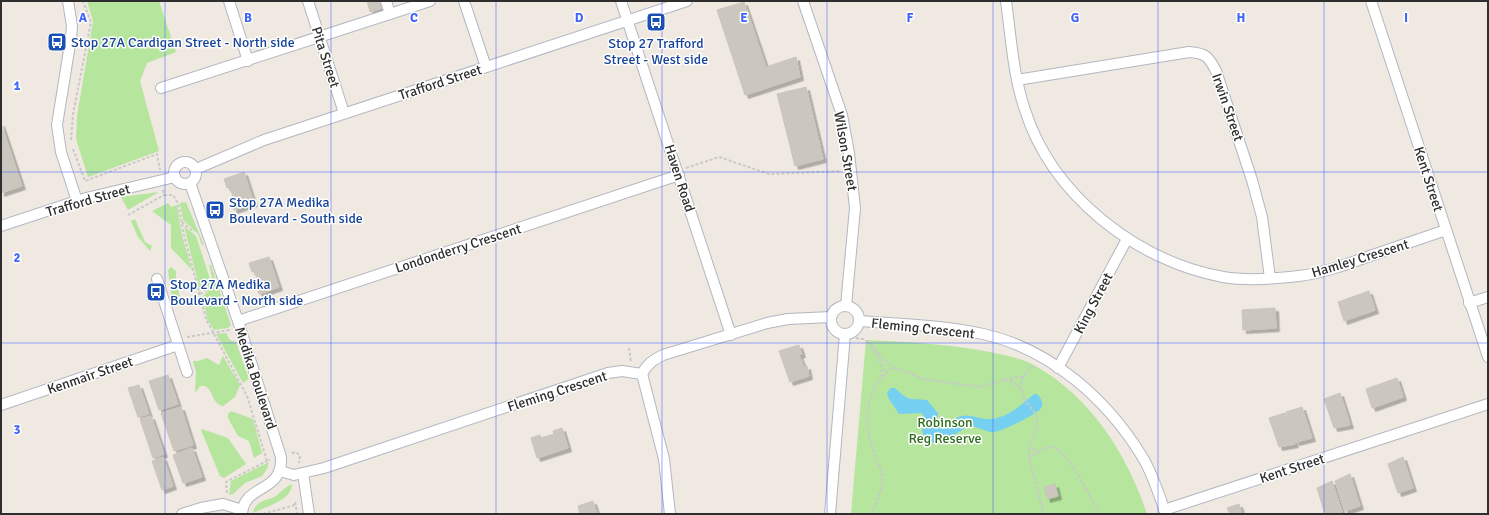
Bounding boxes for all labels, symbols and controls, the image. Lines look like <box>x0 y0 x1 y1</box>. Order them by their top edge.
text: A <box>79 10 88 26</box>
text: B <box>244 10 252 26</box>
text: C <box>410 10 418 26</box>
text: D <box>575 10 584 26</box>
text: E <box>740 10 748 26</box>
text: F <box>907 10 914 26</box>
text: G <box>1071 10 1079 26</box>
text: H <box>1237 10 1245 26</box>
text: I <box>1404 10 1408 26</box>
bus stop icon: Stop 27 Trafford Street - West side <box>645 11 667 33</box>
street label: Pita Street <box>308 24 343 90</box>
bus stop icon: Stop 27A Cardigan Street - North side <box>46 31 68 53</box>
place label: Stop 27A Cardigan Street - North side <box>71 34 295 51</box>
place label: Stop 27 Trafford Street - West side <box>604 35 708 68</box>
street label: Trafford Street <box>396 61 484 104</box>
street label: Irwin Street <box>1208 71 1247 144</box>
text: 1 <box>13 78 21 94</box>
street label: Wilson Street <box>830 110 861 192</box>
street label: Haven Road <box>661 142 698 214</box>
street label: Kent Street <box>1410 145 1447 214</box>
street label: Trafford Street <box>44 180 132 221</box>
place label: Stop 27A Medika Boulevard - South side <box>229 194 363 227</box>
bus stop icon: Stop 27A Medika Boulevard - South side <box>204 199 226 221</box>
street label: Londonderry Crescent <box>393 220 523 277</box>
street label: Hamley Crescent <box>1310 236 1411 281</box>
text: 2 <box>13 250 21 266</box>
street label: King Street <box>1070 270 1117 337</box>
place label: Stop 27A Medika Boulevard - North side <box>170 276 303 309</box>
bus stop icon: Stop 27A Medika Boulevard - North side <box>145 281 167 303</box>
street label: Fleming Crescent <box>870 315 976 342</box>
street label: Medika Boulevard <box>231 325 280 432</box>
street label: Kenmair Street <box>45 353 135 398</box>
street label: Fleming Crescent <box>505 367 609 416</box>
park label: Robinson Reg Reserve <box>909 414 981 447</box>
text: 3 <box>13 422 21 438</box>
street label: Kent Street <box>1258 450 1327 487</box>

